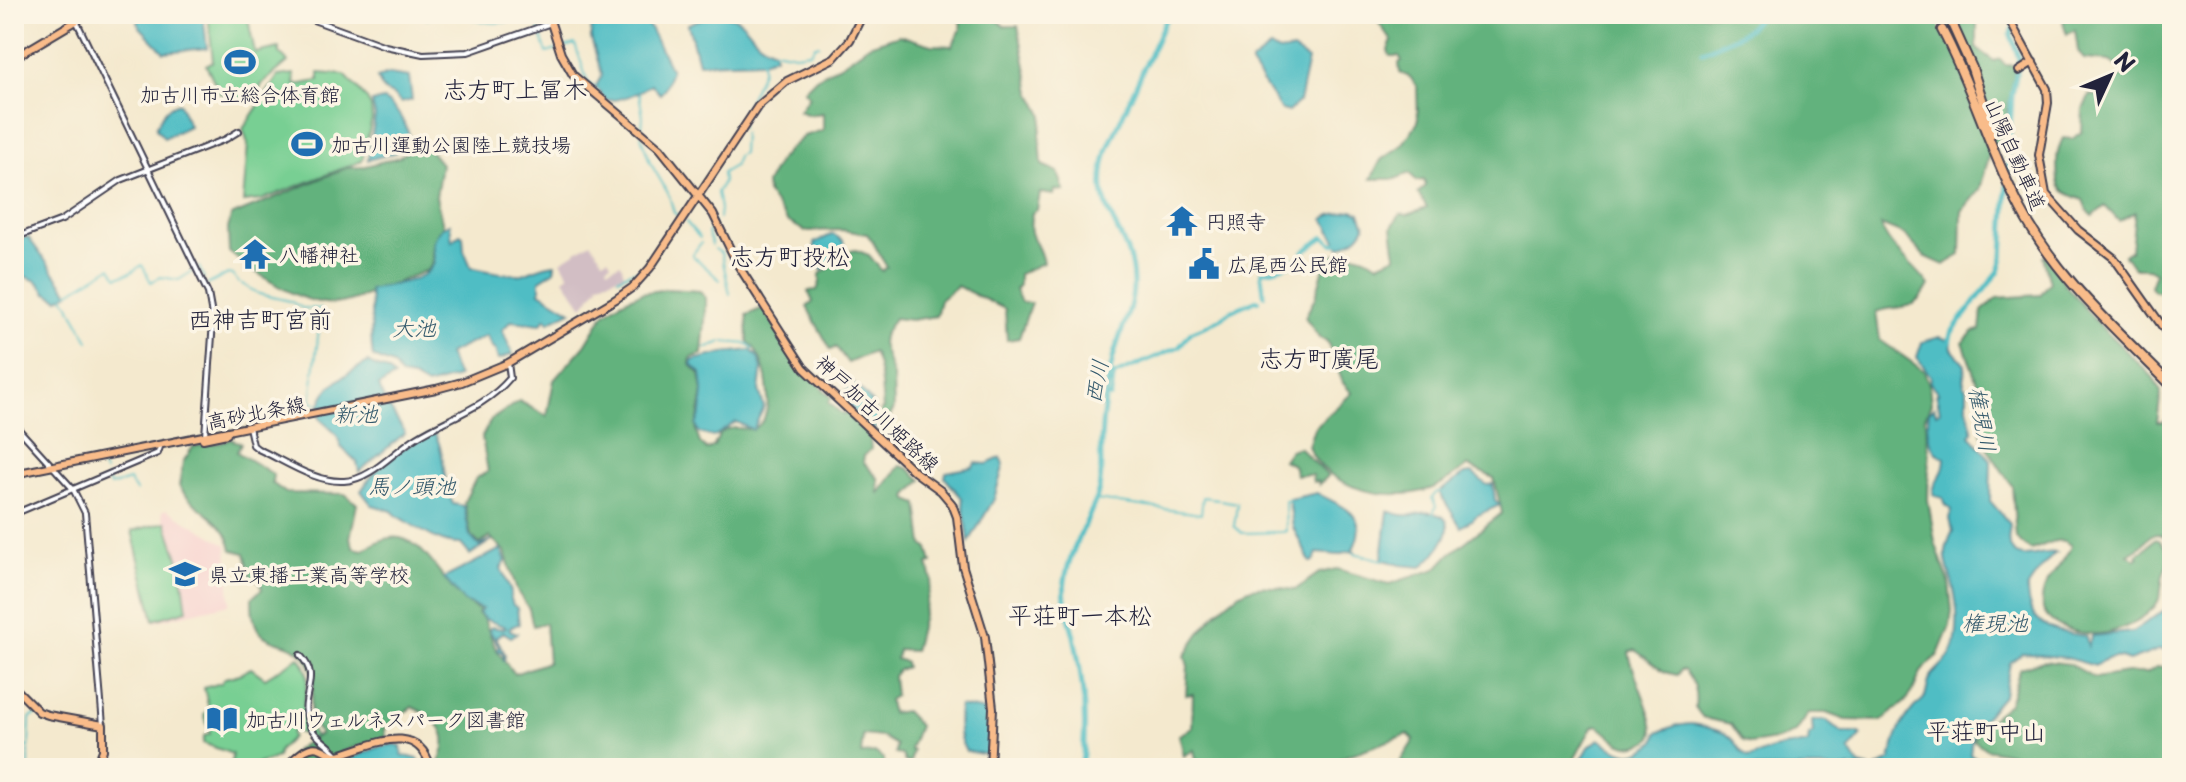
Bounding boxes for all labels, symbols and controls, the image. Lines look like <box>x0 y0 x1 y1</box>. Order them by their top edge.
north arrow <box>2070 36 2150 116</box>
text: N <box>2108 43 2143 79</box>
sports icon: 加古川市立総合体育館 <box>223 45 257 79</box>
district label: 志方町上冨木 <box>443 70 587 106</box>
place label: 加古川市立総合体育館 <box>140 79 340 109</box>
street label: 山陽自動車道 <box>1978 93 2054 215</box>
sports icon: 加古川運動公園陸上競技場 <box>290 127 324 161</box>
place label: 加古川運動公園陸上競技場 <box>331 129 571 159</box>
temple icon: 円照寺 <box>1165 204 1199 238</box>
place label: 円照寺 <box>1206 206 1266 236</box>
temple icon: 八幡神社 <box>238 237 272 271</box>
district label: 志方町投松 <box>730 237 850 273</box>
place label: 八幡神社 <box>279 239 359 269</box>
public building icon: 広尾西公民館 <box>1187 247 1221 281</box>
place label: 広尾西公民館 <box>1228 249 1348 279</box>
district label: 西神吉町宮前 <box>188 300 332 336</box>
water label: 大池 <box>392 310 437 343</box>
district label: 志方町廣尾 <box>1259 339 1379 375</box>
street label: 神戸加古川姫路線 <box>809 347 947 479</box>
water label: 西川 <box>1075 356 1115 406</box>
water label: 権現川 <box>1962 384 2006 454</box>
street label: 高砂北条線 <box>204 388 308 436</box>
water label: 新池 <box>334 396 379 429</box>
water label: 馬ノ頭池 <box>368 468 457 501</box>
school or university icon: 県立東播工業高等学校 <box>168 557 202 591</box>
place label: 県立東播工業高等学校 <box>209 559 409 589</box>
district label: 平荘町一本松 <box>1008 596 1152 632</box>
water label: 権現池 <box>1962 605 2029 638</box>
library icon: 加古川ウェルネスパーク図書館 <box>205 702 239 736</box>
place label: 加古川ウェルネスパーク図書館 <box>246 704 526 734</box>
district label: 平荘町中山 <box>1926 712 2046 748</box>

